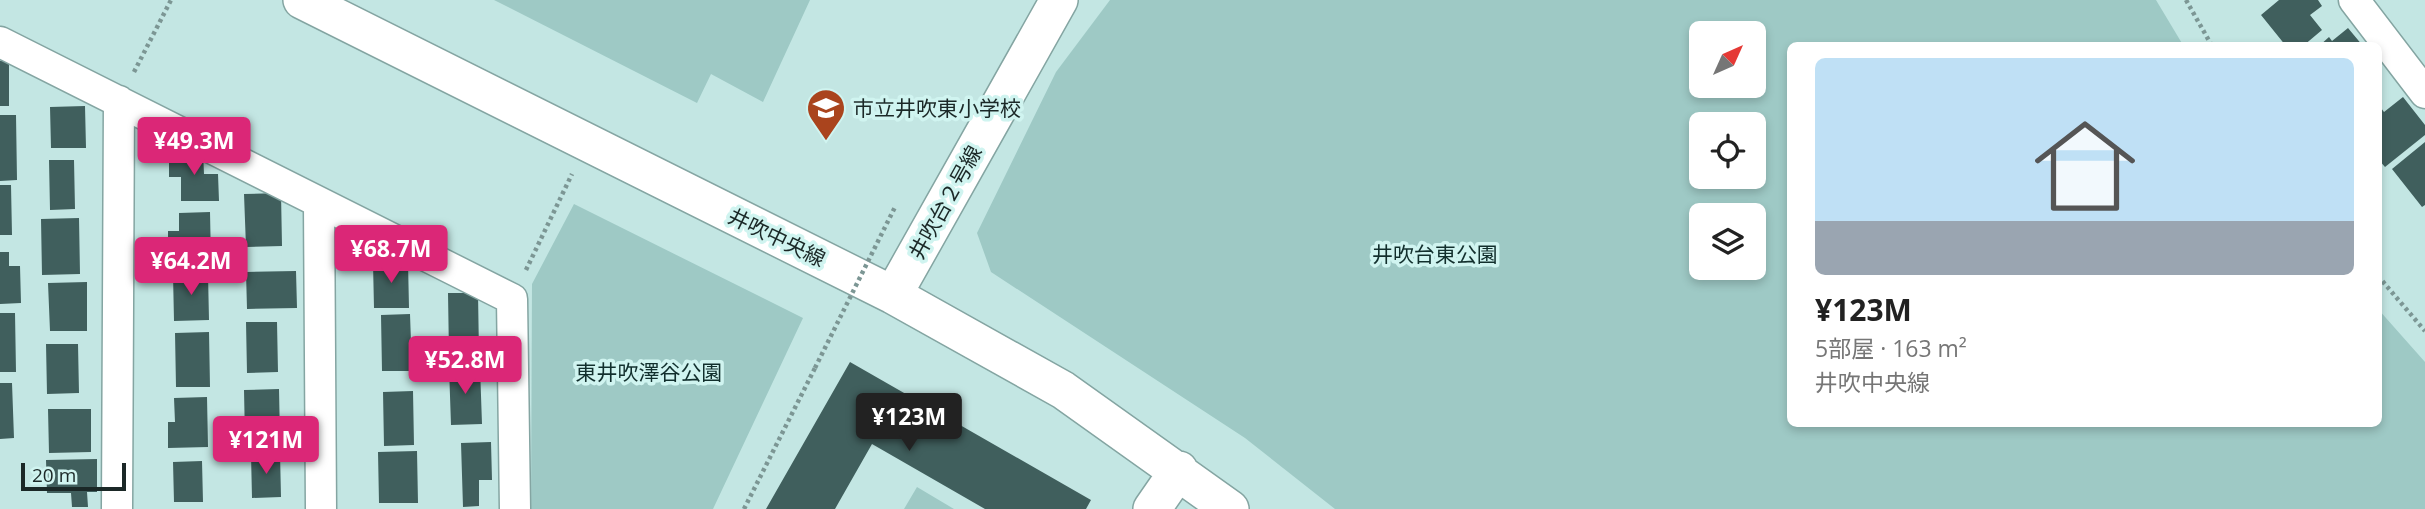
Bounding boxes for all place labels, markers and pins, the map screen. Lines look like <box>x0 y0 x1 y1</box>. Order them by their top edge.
school or university icon: 市立井吹東小学校 <box>805 87 847 142</box>
place label: 市立井吹東小学校 <box>853 94 1021 122</box>
pin: ¥49.3M <box>137 118 251 177</box>
pin: ¥68.7M <box>334 226 448 285</box>
pin: ¥64.2M <box>134 238 248 297</box>
pin: ¥52.8M <box>408 336 522 396</box>
pin: ¥123M <box>860 393 958 453</box>
pin: ¥121M <box>217 416 315 476</box>

